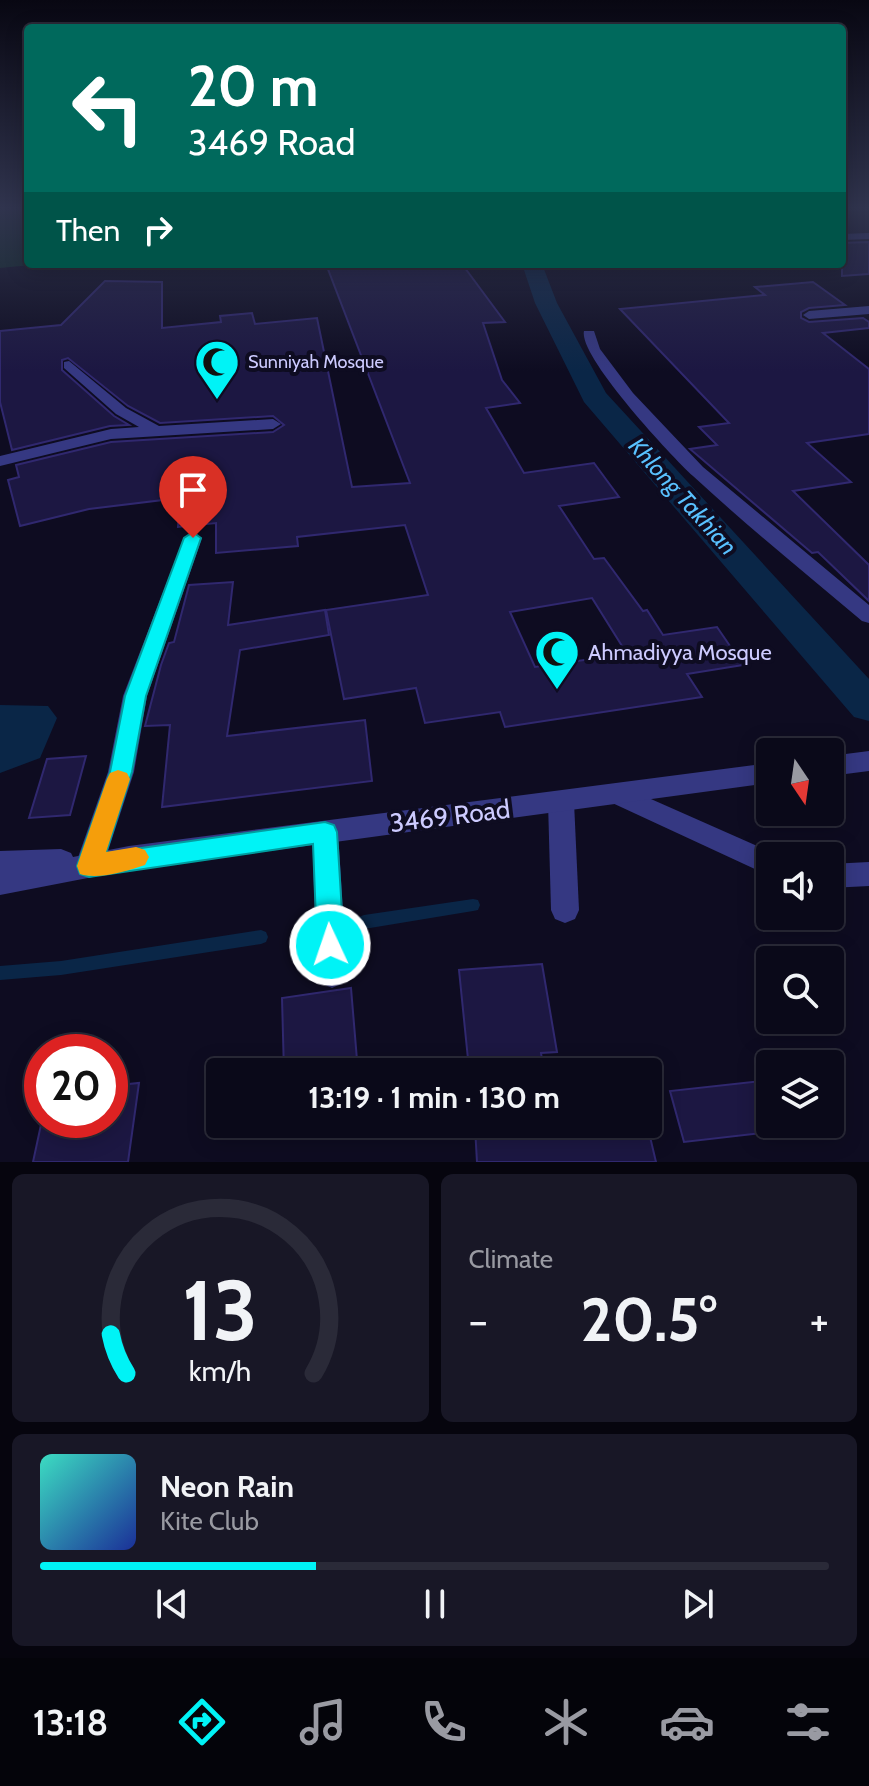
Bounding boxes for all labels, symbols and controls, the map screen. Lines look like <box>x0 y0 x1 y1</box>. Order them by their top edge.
text: 20 m <box>188 52 318 120</box>
icon: left <box>56 56 160 160</box>
text: 3469 Road <box>188 120 355 164</box>
icon: right <box>136 208 180 252</box>
text: Then <box>56 212 120 249</box>
mosque icon: Sunniyah Mosque <box>193 338 241 401</box>
place label: Sunniyah Mosque <box>248 351 384 373</box>
water label: Khlong Takhian <box>623 431 743 561</box>
pin <box>159 456 227 538</box>
icon: arrive <box>171 468 215 512</box>
mosque icon: Ahmadiyya Mosque <box>533 628 581 691</box>
place label: Ahmadiyya Mosque <box>588 639 772 666</box>
north arrow <box>756 738 844 826</box>
map controls <box>756 738 844 1138</box>
street label: 3469 Road <box>388 793 512 839</box>
button: sound <box>756 842 844 930</box>
position arrow <box>288 903 372 987</box>
button: search <box>756 946 844 1034</box>
speed limit sign: 20 <box>24 1034 128 1138</box>
button: layers <box>756 1050 844 1138</box>
text: 13:19 · 1 min · 130 m <box>308 1079 560 1116</box>
text: Climate <box>469 1243 553 1275</box>
text: 13 <box>182 1260 258 1361</box>
text: 20.5° <box>581 1283 717 1356</box>
text: − <box>469 1294 488 1347</box>
text: + <box>810 1294 829 1347</box>
text: km/h <box>189 1353 252 1388</box>
text: Neon Rain <box>160 1468 294 1505</box>
text: Kite Club <box>160 1505 259 1537</box>
icon: previous <box>150 1582 194 1626</box>
icon: pause <box>413 1582 457 1626</box>
icon: next <box>676 1582 720 1626</box>
icon: directions <box>174 1694 230 1750</box>
icon: music <box>295 1694 351 1750</box>
icon: phone <box>416 1694 472 1750</box>
icon: climate <box>538 1694 594 1750</box>
icon: car <box>659 1694 715 1750</box>
icon: filters <box>780 1694 836 1750</box>
text: 13:18 <box>33 1700 108 1744</box>

